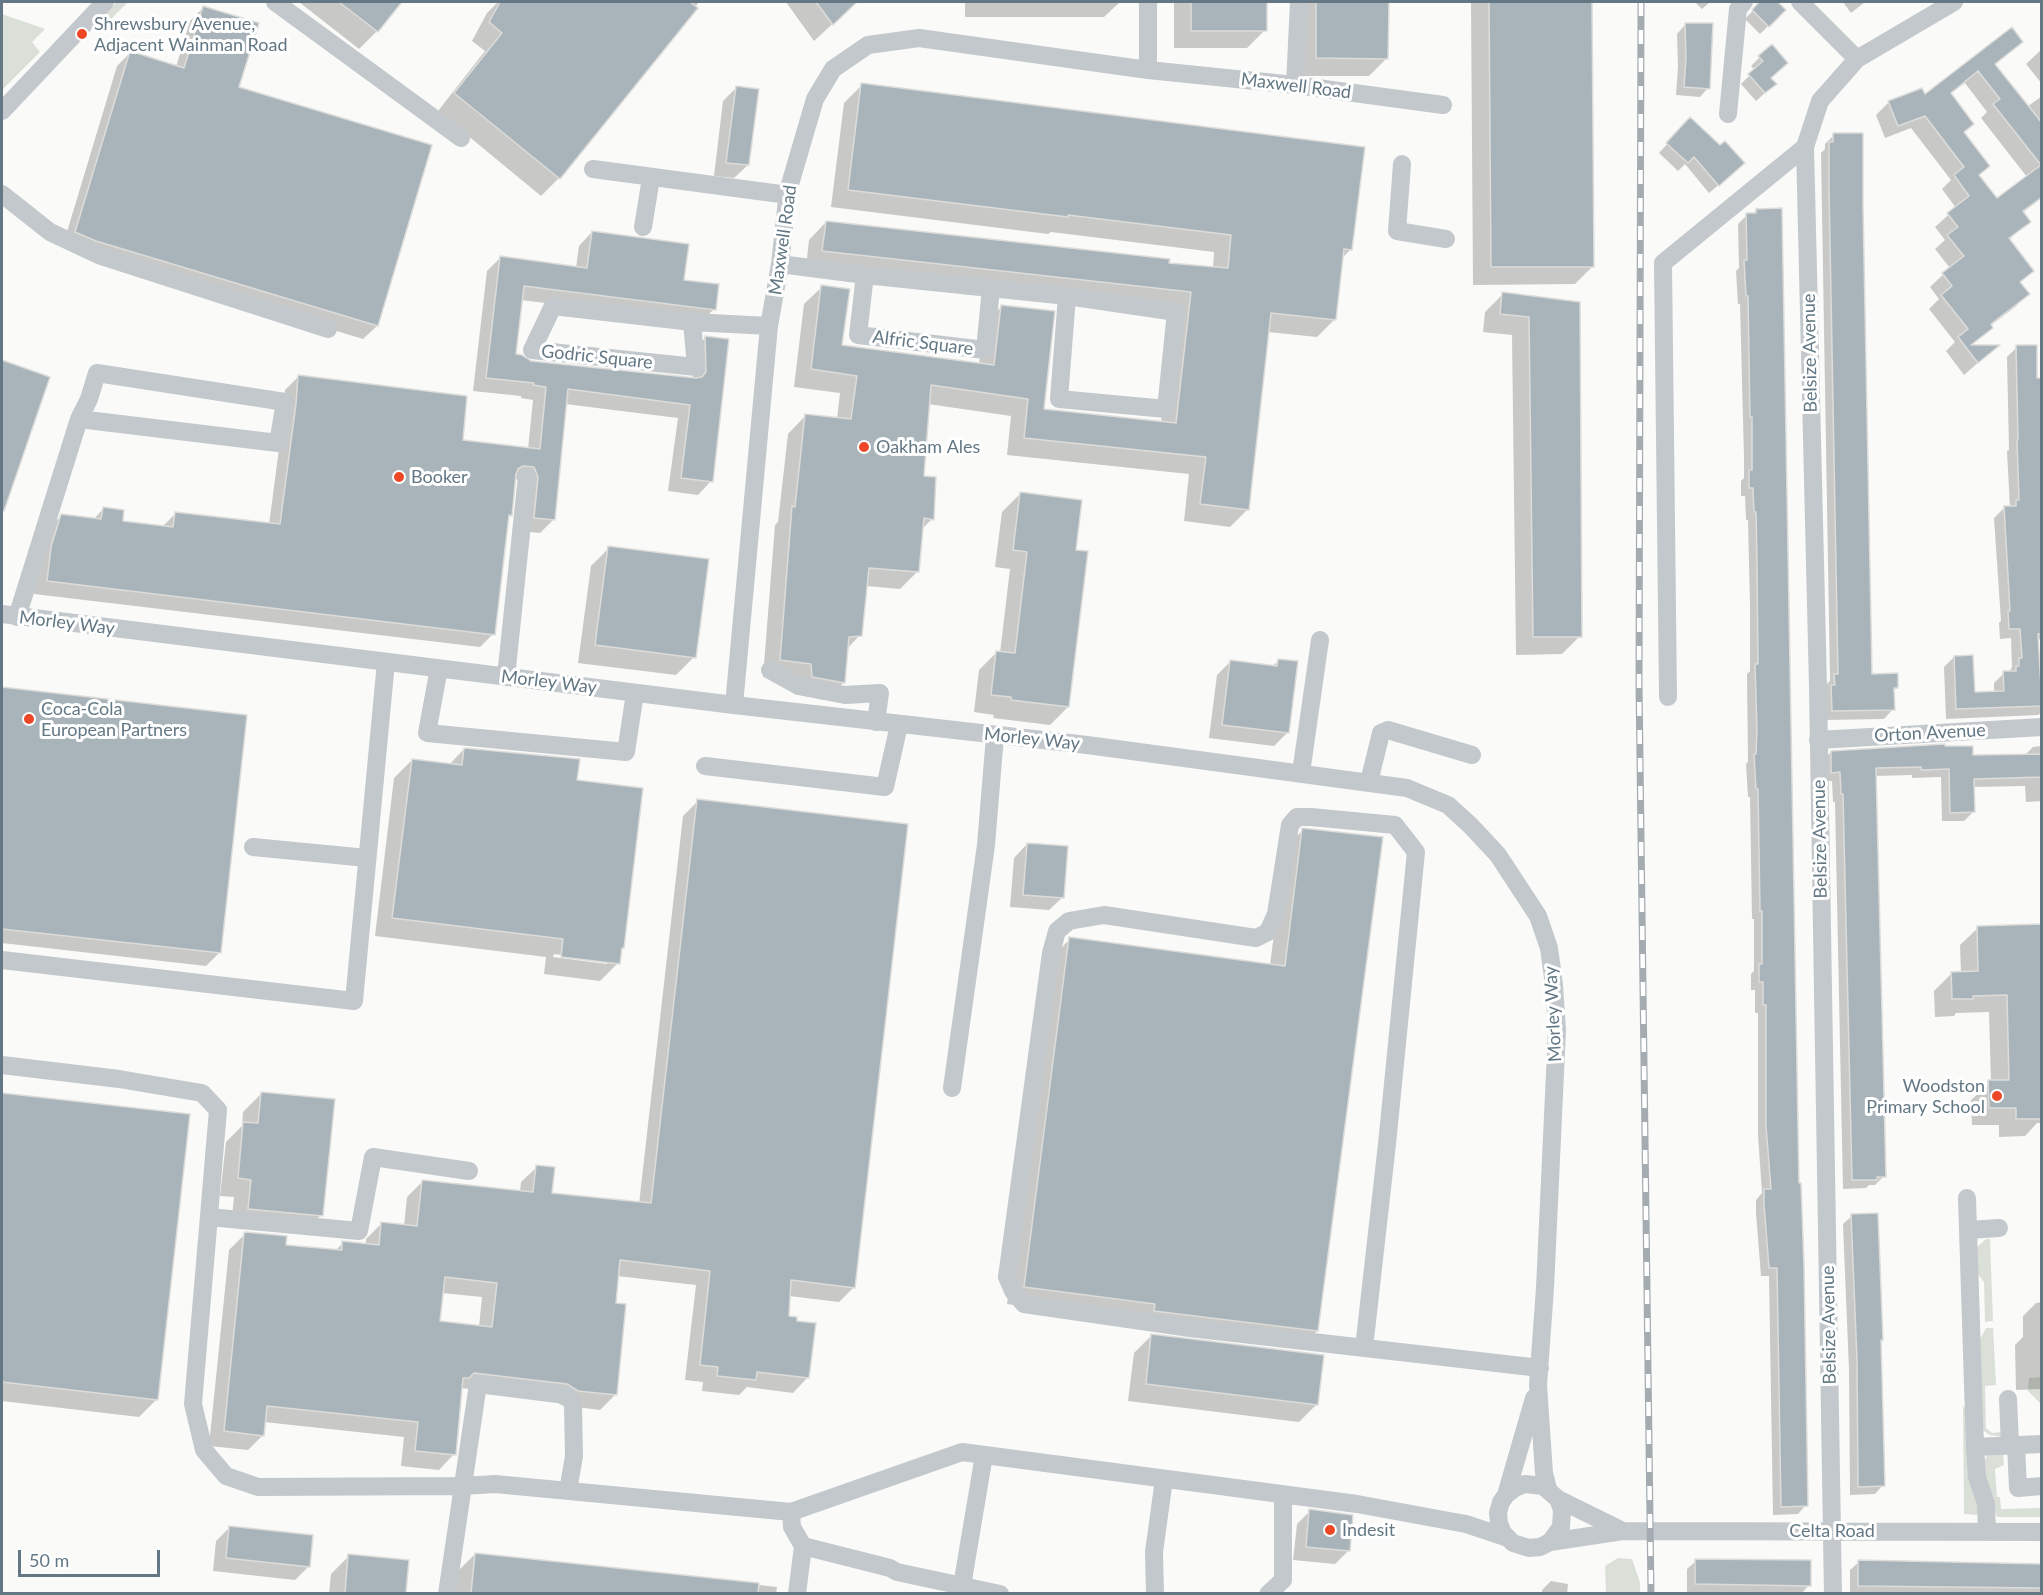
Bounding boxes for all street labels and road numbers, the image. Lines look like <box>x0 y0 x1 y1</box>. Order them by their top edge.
street label: Maxwell Road <box>1240 69 1352 103</box>
street label: Maxwell Road <box>765 184 801 296</box>
street label: Belsize Avenue <box>1798 293 1822 413</box>
street label: Alfric Square <box>871 326 975 360</box>
street label: Godric Square <box>540 340 654 374</box>
street label: Morley Way <box>18 606 116 640</box>
street label: Morley Way <box>500 665 598 699</box>
street label: Orton Avenue <box>1874 719 1986 747</box>
street label: Morley Way <box>983 723 1081 755</box>
street label: Belsize Avenue <box>1808 779 1832 899</box>
street label: Morley Way <box>1540 965 1566 1063</box>
street label: Belsize Avenue <box>1817 1265 1841 1385</box>
street label: Celta Road <box>1789 1520 1875 1542</box>

